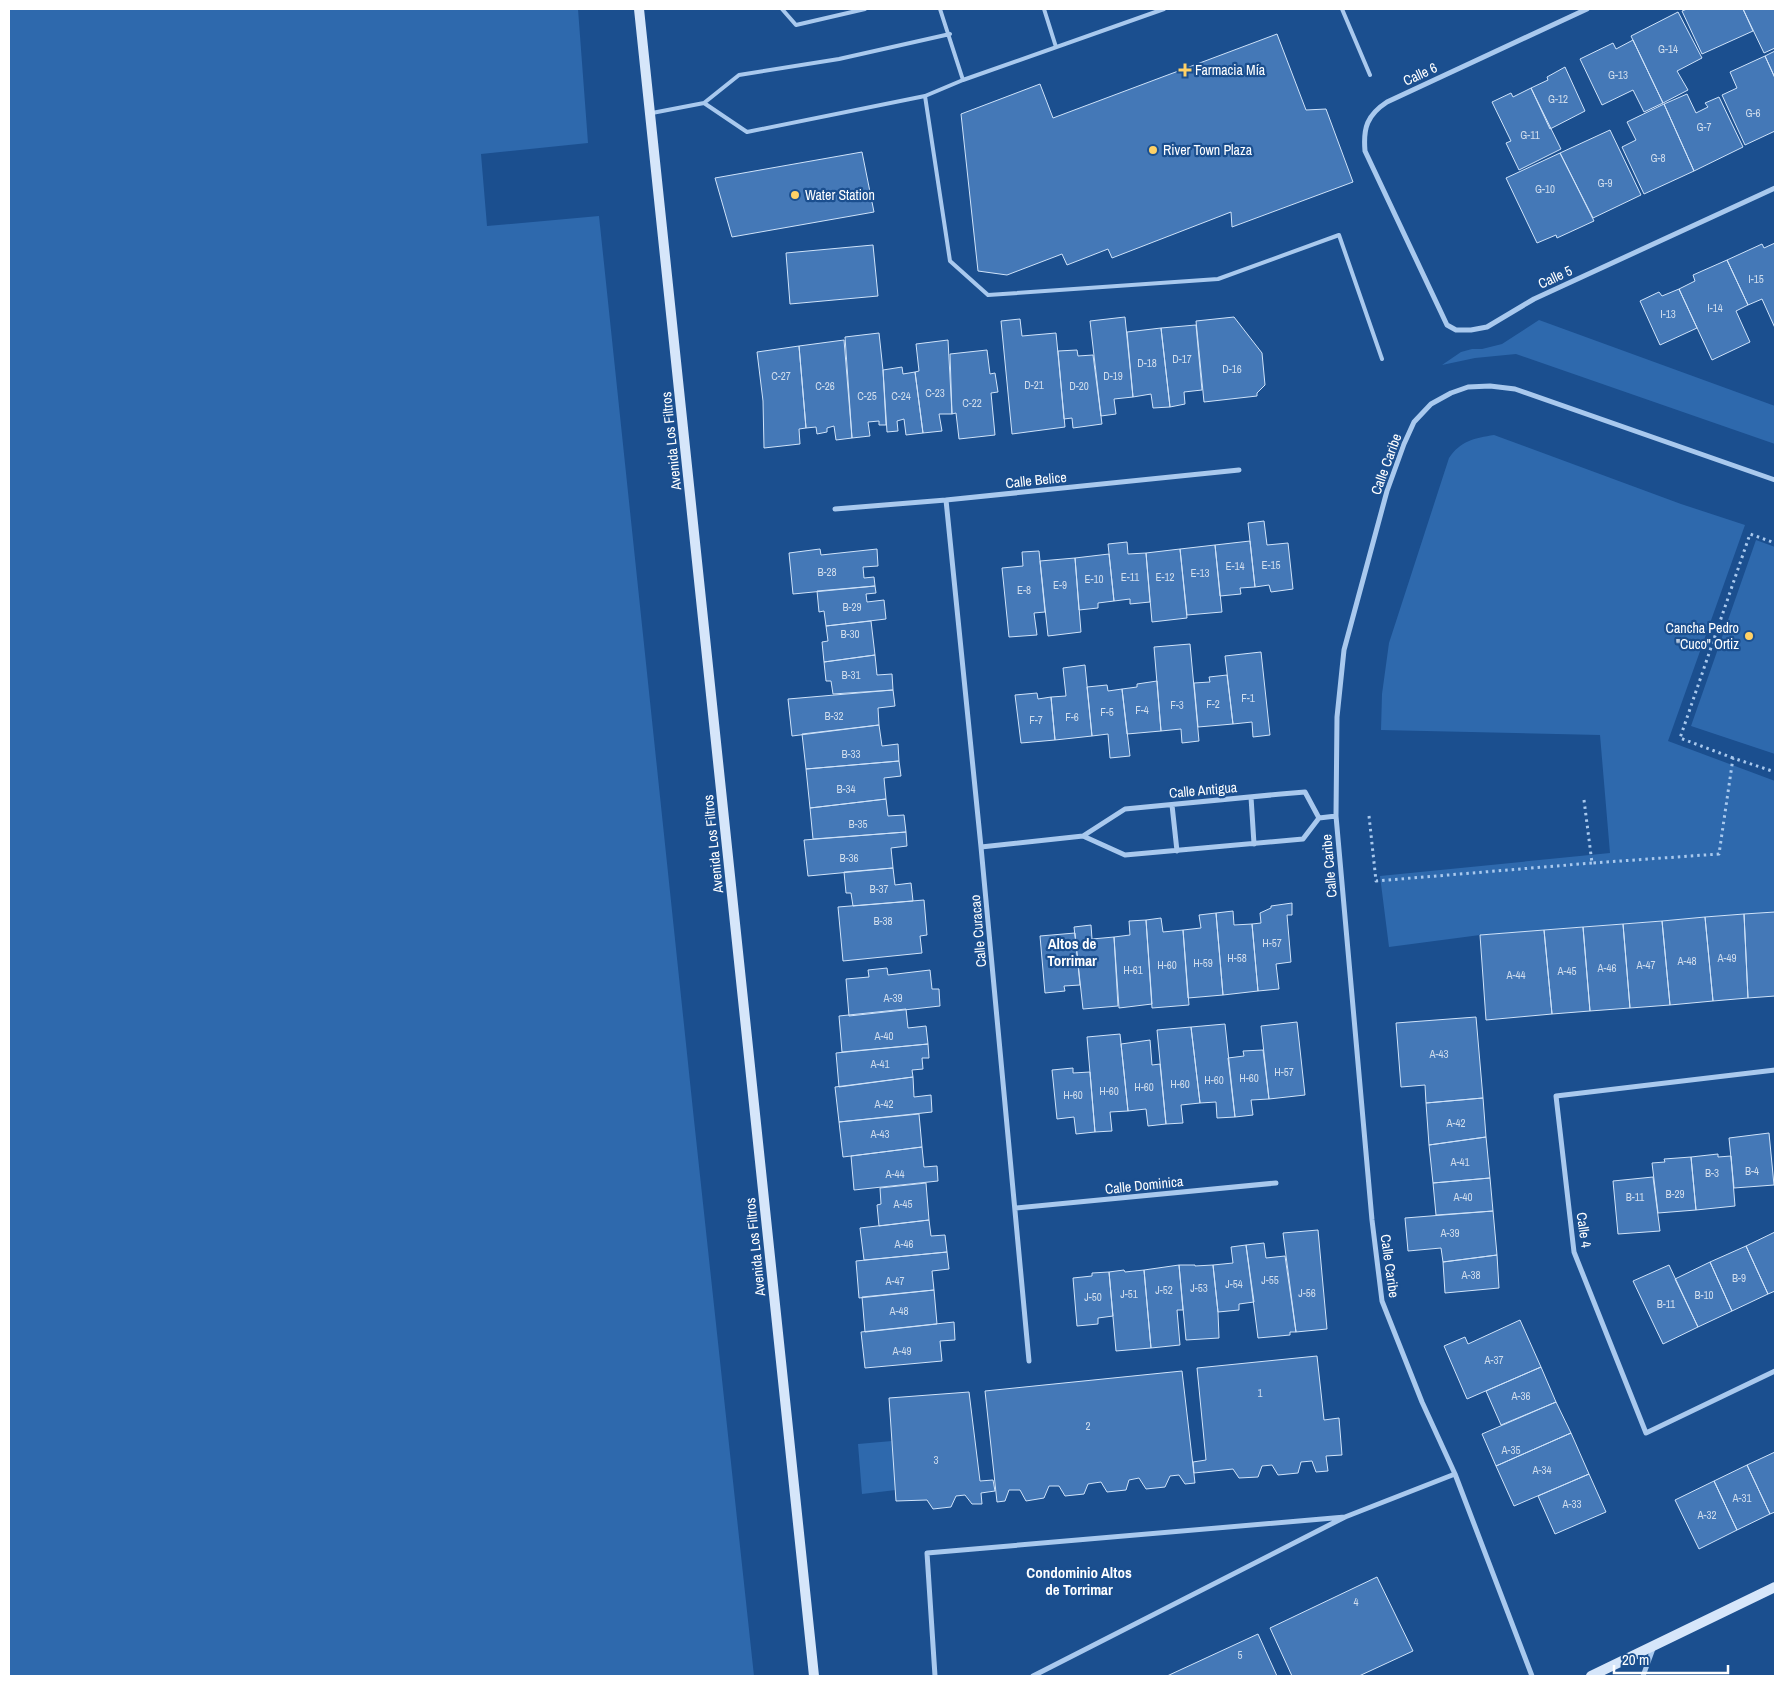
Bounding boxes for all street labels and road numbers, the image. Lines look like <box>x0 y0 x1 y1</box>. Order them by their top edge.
street label: Calle 6 <box>1400 58 1440 90</box>
street label: Calle 5 <box>1535 261 1575 293</box>
street label: Avenida Los Filtros <box>657 391 685 492</box>
street label: Calle Caribe <box>1367 431 1405 497</box>
street label: Calle Belice <box>1005 468 1067 492</box>
street label: Calle Antigua <box>1168 778 1238 802</box>
street label: Avenida Los Filtros <box>699 794 727 895</box>
street label: Calle Caribe <box>1317 833 1341 899</box>
street label: Calle Curacao <box>966 894 990 968</box>
street label: Calle Dominica <box>1104 1172 1185 1198</box>
street label: Avenida Los Filtros <box>741 1197 769 1298</box>
street label: Calle 4 <box>1573 1211 1595 1250</box>
street label: Calle Caribe <box>1377 1233 1403 1299</box>

